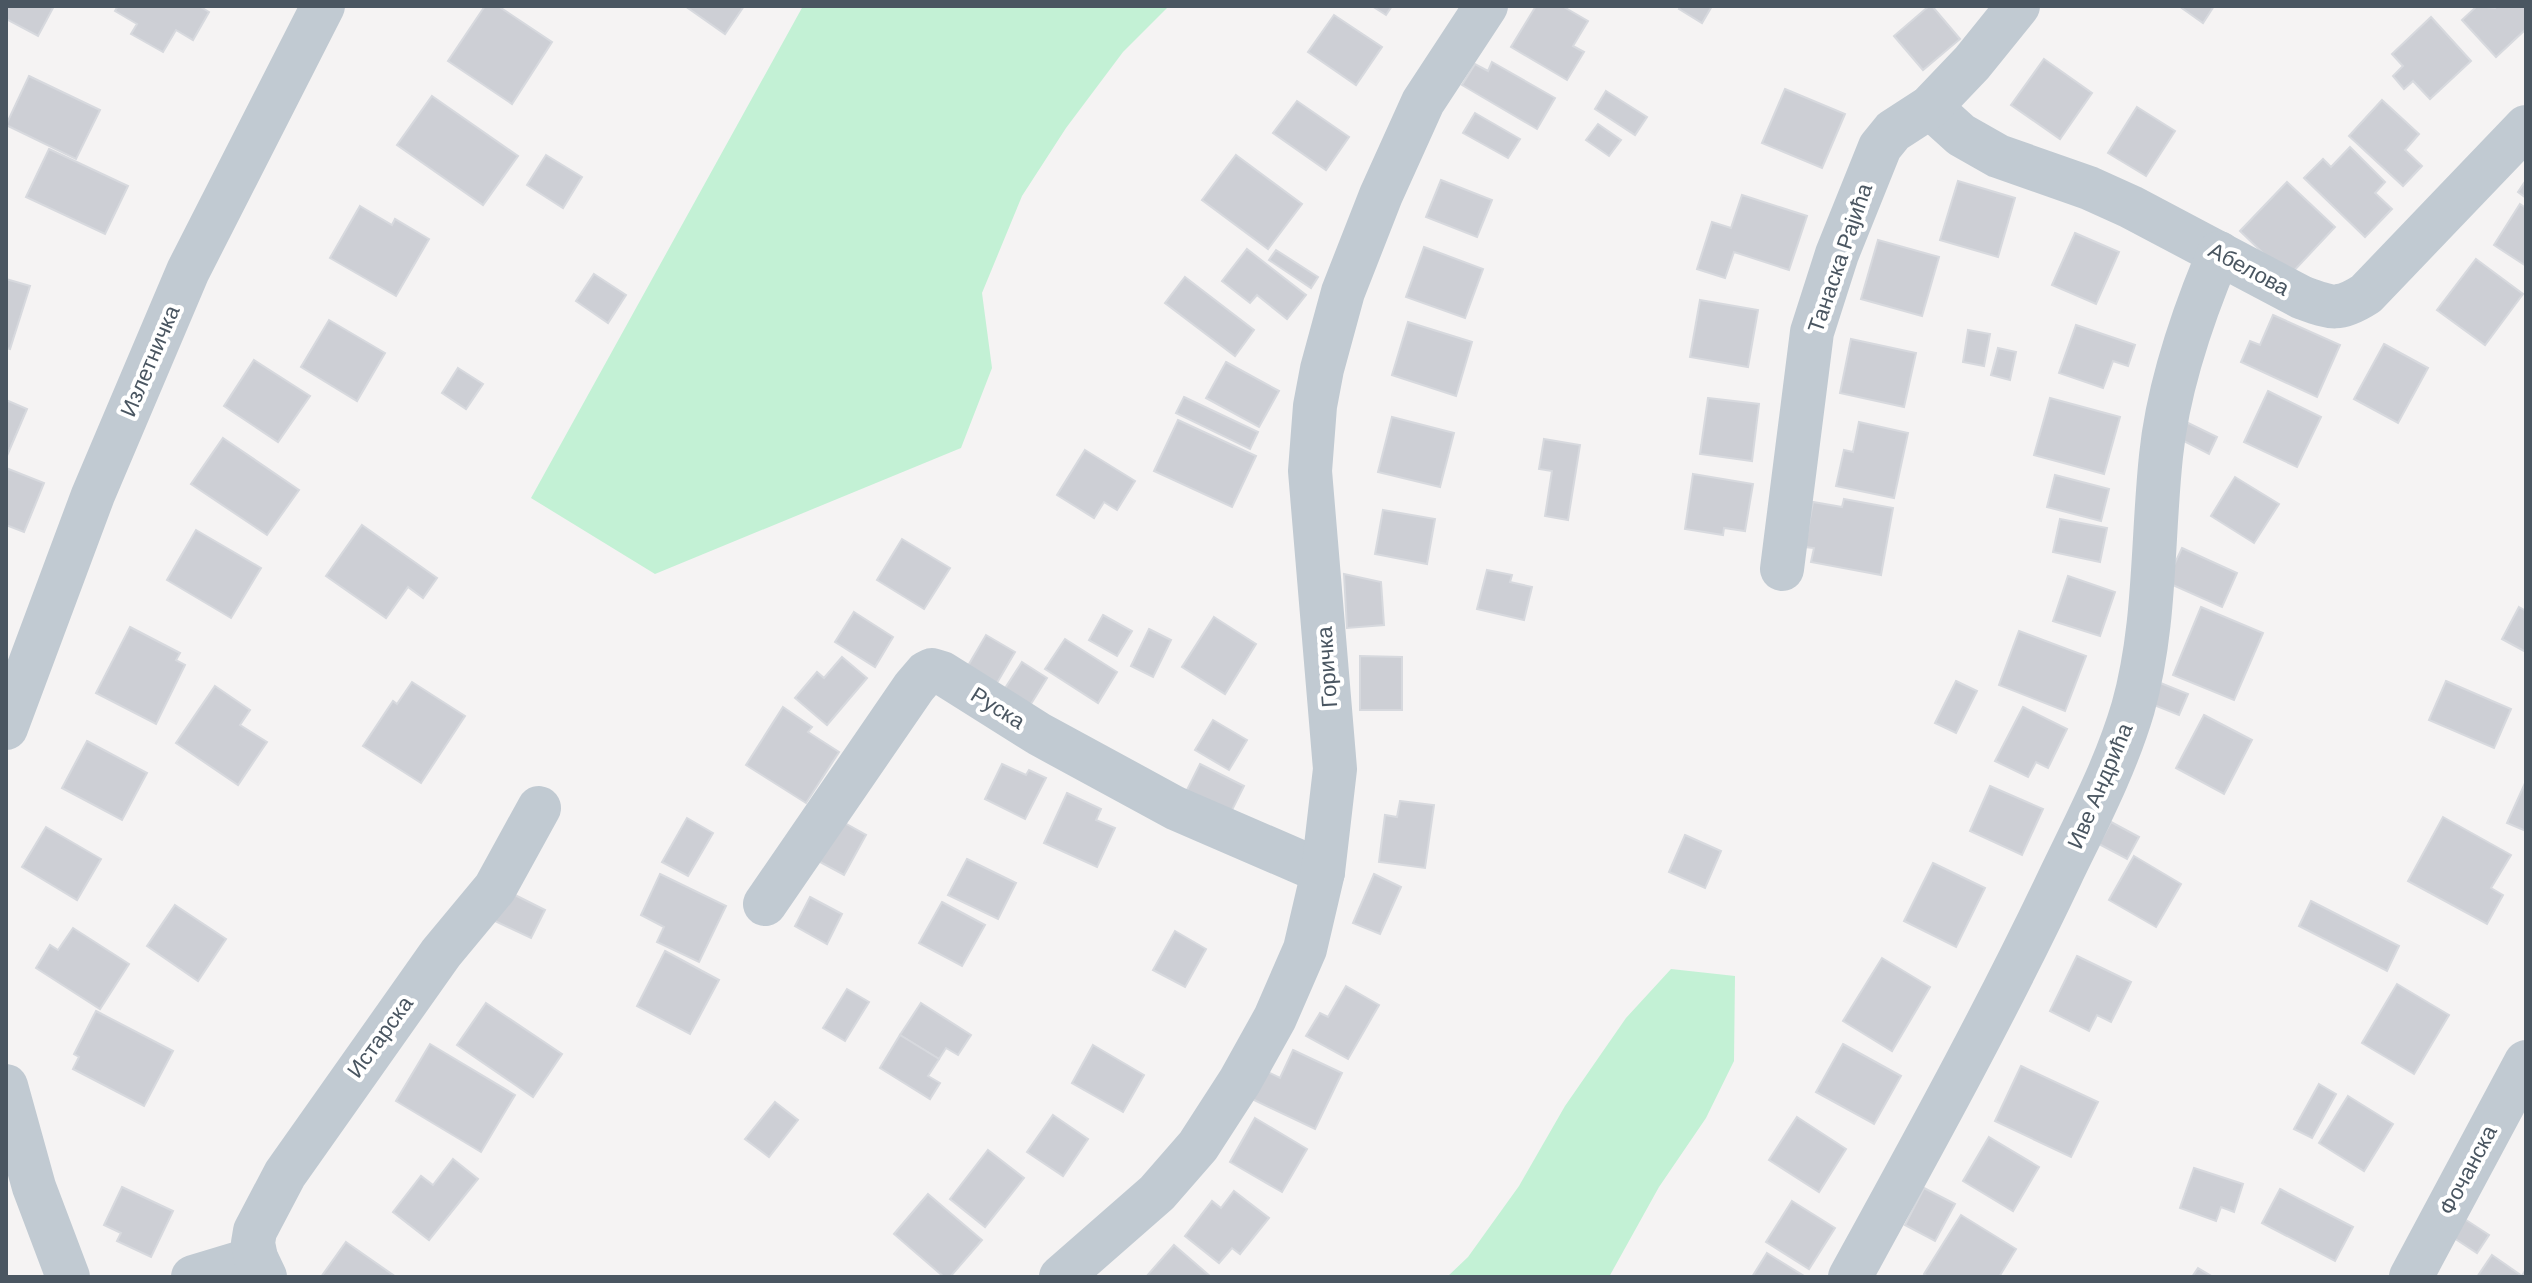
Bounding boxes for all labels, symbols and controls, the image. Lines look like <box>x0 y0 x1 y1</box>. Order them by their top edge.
street label: Танаска Рајића <box>1801 179 1879 337</box>
street label: Абелова <box>2204 236 2295 303</box>
street label: Излетничка <box>114 300 187 421</box>
street label: Горичка <box>1310 625 1344 708</box>
street label: Руска <box>965 680 1031 736</box>
street label: Иве Андрића <box>2060 718 2140 853</box>
street label: Истарска <box>341 990 420 1084</box>
street label: Фочанска <box>2432 1119 2504 1220</box>

